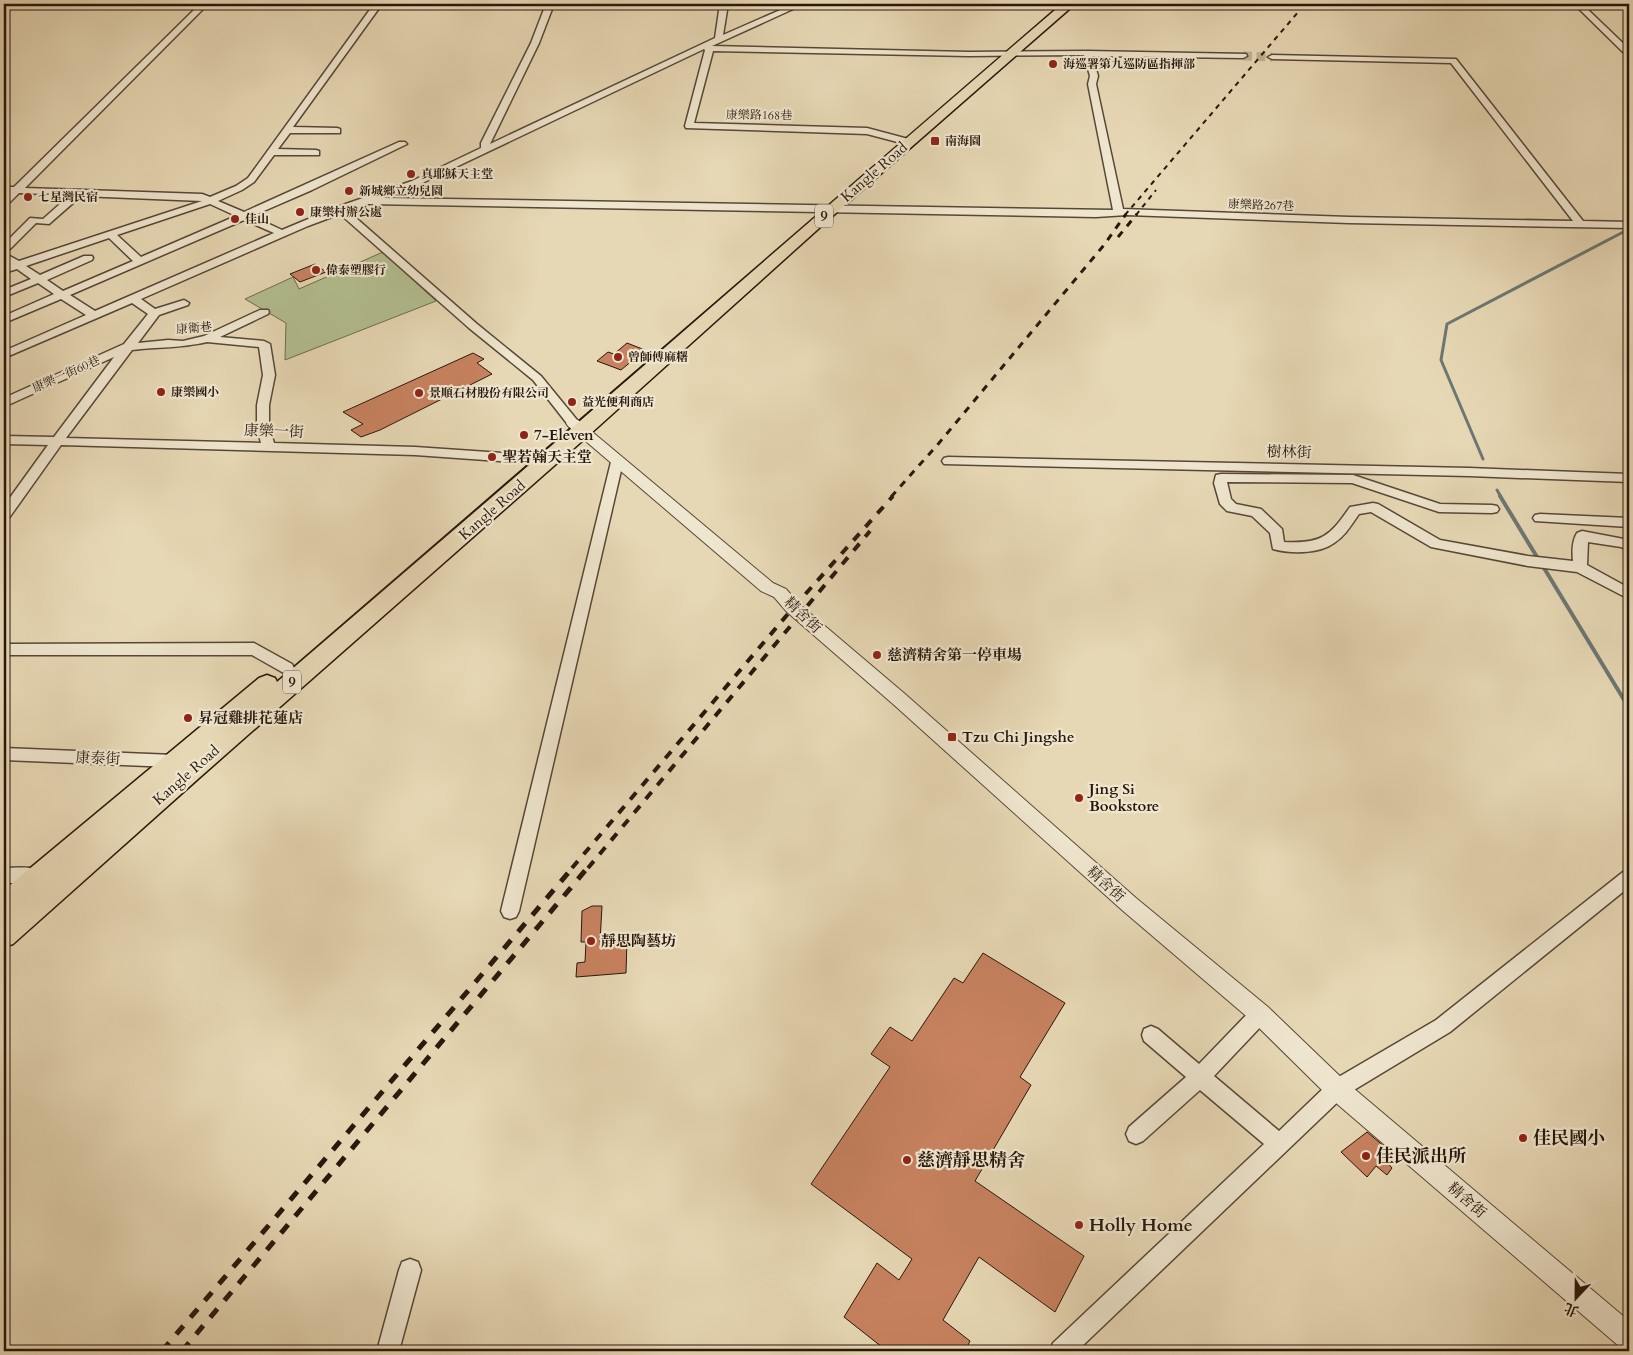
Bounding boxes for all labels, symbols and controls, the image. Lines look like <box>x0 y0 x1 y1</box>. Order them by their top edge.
place label: 海巡署第九巡防區指揮部 <box>1063 56 1195 72</box>
marker: 海巡署第九巡防區指揮部 <box>1047 58 1059 70</box>
street label: 康樂路168巷 <box>726 106 792 124</box>
place label: 南海園 <box>945 133 981 149</box>
marker: 南海園 <box>929 135 941 147</box>
street label: Kangle Road <box>836 137 912 207</box>
place label: 真耶穌天主堂 <box>421 166 493 182</box>
marker: 真耶穌天主堂 <box>405 168 417 180</box>
place label: 新城鄉立幼兒園 <box>359 183 443 199</box>
marker: 新城鄉立幼兒園 <box>343 185 355 197</box>
place label: 七星灣民宿 <box>38 189 98 205</box>
marker: 七星灣民宿 <box>22 191 34 203</box>
street label: 康樂路267巷 <box>1228 196 1294 214</box>
place label: 康樂村辦公處 <box>310 204 382 220</box>
road number: 9 <box>815 205 833 228</box>
marker: 康樂村辦公處 <box>294 206 306 218</box>
place label: 佳山 <box>245 211 269 227</box>
marker: 佳山 <box>229 213 241 225</box>
place label: 偉泰塑膠行 <box>326 262 386 278</box>
marker: 偉泰塑膠行 <box>310 264 322 276</box>
street label: 康衛巷 <box>175 319 213 337</box>
place label: 曾師傅麻糬 <box>628 349 688 365</box>
marker: 曾師傅麻糬 <box>612 351 624 363</box>
street label: 康樂一街60巷 <box>30 352 102 396</box>
place label: 康樂國小 <box>171 384 219 400</box>
place label: 景順石材股份有限公司 <box>429 385 549 401</box>
marker: 康樂國小 <box>155 386 167 398</box>
marker: 景順石材股份有限公司 <box>413 387 425 399</box>
place label: 益光便利商店 <box>582 394 654 410</box>
marker: 益光便利商店 <box>566 396 578 408</box>
street label: 康樂一街 <box>244 420 304 442</box>
place label: 7-Eleven <box>534 425 594 445</box>
marker: 7-Eleven <box>518 429 530 441</box>
street label: 樹林街 <box>1266 442 1312 462</box>
place label: 聖若翰天主堂 <box>502 447 592 467</box>
marker: 聖若翰天主堂 <box>486 451 498 463</box>
street label: Kangle Road <box>454 475 530 545</box>
street label: 精舍街 <box>780 592 826 638</box>
place label: 慈濟精舍第一停車場 <box>887 645 1022 665</box>
marker: 慈濟精舍第一停車場 <box>871 649 883 661</box>
road number: 9 <box>283 670 301 694</box>
place label: 昇冠雞排花蓮店 <box>198 708 303 728</box>
marker: 昇冠雞排花蓮店 <box>182 712 194 724</box>
place label: Tzu Chi Jingshe <box>962 727 1074 747</box>
marker: Tzu Chi Jingshe <box>946 731 958 743</box>
street label: Kangle Road <box>148 740 224 810</box>
street label: 康泰街 <box>75 747 121 769</box>
place label: Jing Si Bookstore <box>1087 779 1159 816</box>
marker: Jing Si Bookstore <box>1073 792 1085 804</box>
street label: 精舍街 <box>1083 862 1129 906</box>
place label: 靜思陶藝坊 <box>601 931 676 951</box>
marker: 靜思陶藝坊 <box>585 935 597 947</box>
place label: 佳民國小 <box>1533 1126 1605 1151</box>
marker: 佳民國小 <box>1517 1132 1529 1144</box>
place label: 佳民派出所 <box>1376 1144 1467 1169</box>
place label: 慈濟靜思精舍 <box>917 1148 1025 1173</box>
marker: 佳民派出所 <box>1360 1150 1372 1162</box>
marker: 慈濟靜思精舍 <box>901 1154 913 1166</box>
street label: 精舍街 <box>1443 1178 1491 1222</box>
place label: Holly Home <box>1089 1213 1193 1238</box>
marker: Holly Home <box>1073 1219 1085 1231</box>
north arrow <box>1550 1272 1600 1322</box>
text: 北 <box>1561 1298 1581 1321</box>

